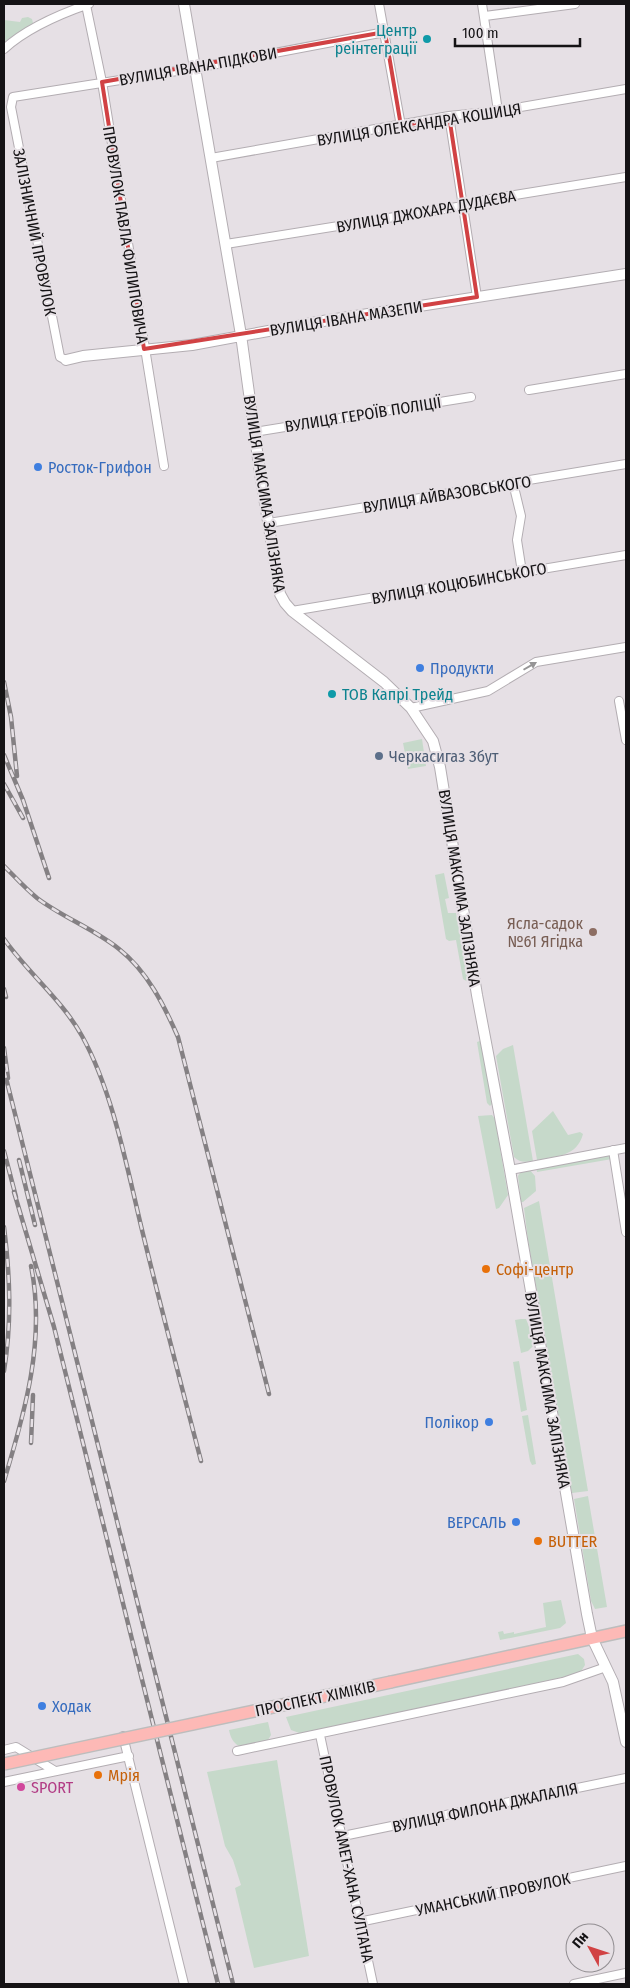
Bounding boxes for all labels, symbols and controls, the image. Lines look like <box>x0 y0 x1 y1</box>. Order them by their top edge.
scale bar <box>455 15 580 47</box>
place label: Центр реінтеграції <box>335 21 418 58</box>
text: 100 m <box>462 24 499 42</box>
marker: Центр реінтеграції <box>421 33 433 45</box>
street label: ВУЛИЦЯ ІВАНА ПІДКОВИ <box>118 43 278 90</box>
street label: ВУЛИЦЯ ОЛЕКСАНДРА КОШИЦЯ <box>316 99 523 150</box>
street label: ПРОВУЛОК ПАВЛА ФИЛИПОВИЧА <box>99 125 152 346</box>
street label: ЗАЛІЗНИЧНИЙ ПРОВУЛОК <box>9 147 60 318</box>
street label: ВУЛИЦЯ ДЖОХАРА ДУДАЄВА <box>335 186 518 237</box>
street label: ВУЛИЦЯ ІВАНА МАЗЕПИ <box>268 297 424 340</box>
street label: ВУЛИЦЯ ГЕРОЇВ ПОЛІЦІЇ <box>284 393 443 436</box>
street label: ВУЛИЦЯ МАКСИМА ЗАЛІЗНЯКА <box>240 394 290 594</box>
place label: Росток-Грифон <box>48 458 152 477</box>
marker: Росток-Грифон <box>32 461 44 473</box>
street label: ВУЛИЦЯ АЙВАЗОВСЬКОГО <box>362 472 533 517</box>
street label: ВУЛИЦЯ КОЦЮБИНСЬКОГО <box>370 559 548 608</box>
place label: Продукти <box>430 659 494 678</box>
one-way arrow <box>523 661 536 670</box>
marker: Продукти <box>414 662 426 674</box>
place label: ТОВ Капрі Трейд <box>342 685 453 704</box>
marker: ТОВ Капрі Трейд <box>326 688 338 700</box>
place label: Черкасигаз Збут <box>389 747 499 766</box>
marker: Черкасигаз Збут <box>373 750 385 762</box>
street label: ВУЛИЦЯ МАКСИМА ЗАЛІЗНЯКА <box>435 788 485 988</box>
place label: Ясла-садок №61 Ягідка <box>507 914 583 951</box>
marker: Ясла-садок №61 Ягідка <box>587 926 599 938</box>
place label: Софі-центр <box>496 1260 574 1279</box>
marker: Софі-центр <box>480 1263 492 1275</box>
street label: ВУЛИЦЯ МАКСИМА ЗАЛІЗНЯКА <box>521 1290 574 1490</box>
place label: Полікор <box>425 1413 479 1432</box>
marker: Полікор <box>483 1416 495 1428</box>
place label: ВЕРСАЛЬ <box>447 1513 506 1532</box>
marker: ВЕРСАЛЬ <box>510 1516 522 1528</box>
place label: BUTTER <box>548 1532 597 1551</box>
marker: BUTTER <box>532 1535 544 1547</box>
street label: ПРОСПЕКТ ХІМІКІВ <box>253 1676 377 1720</box>
place label: Ходак <box>52 1697 92 1716</box>
marker: Ходак <box>36 1700 48 1712</box>
street label: ПРОВУЛОК АМЕТ-ХАНА СУЛТАНА <box>315 1754 378 1965</box>
place label: Мрія <box>108 1766 140 1785</box>
marker: Мрія <box>92 1769 104 1781</box>
place label: SPORT <box>31 1778 74 1797</box>
street label: ВУЛИЦЯ ФИЛОНА ДЖАЛАЛІЯ <box>391 1779 580 1836</box>
marker: SPORT <box>15 1781 27 1793</box>
street label: УМАНСЬКИЙ ПРОВУЛОК <box>413 1869 572 1920</box>
north arrow <box>565 1923 615 1973</box>
text: Пн <box>569 1928 592 1952</box>

